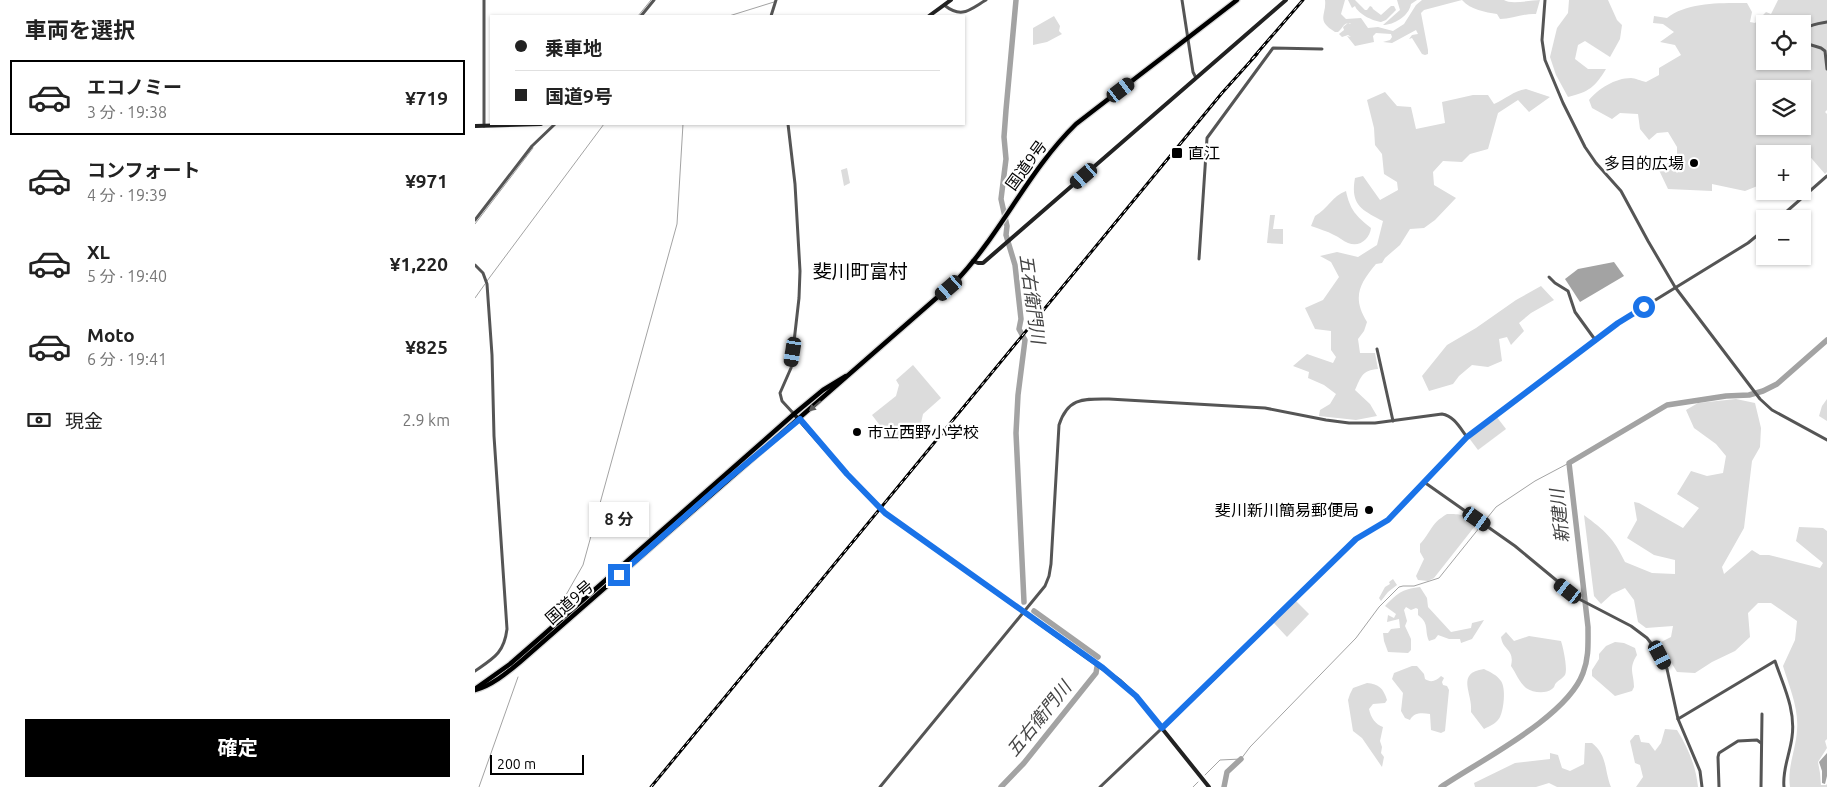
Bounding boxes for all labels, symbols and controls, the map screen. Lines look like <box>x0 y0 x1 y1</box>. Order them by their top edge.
map controls <box>1756 15 1811 265</box>
button: locate <box>1756 15 1811 70</box>
text: 車両を選択 <box>25 17 135 42</box>
text: 乗車地 <box>545 37 602 59</box>
icon: car <box>27 75 72 120</box>
car <box>1104 75 1137 105</box>
text: エコノミー <box>87 76 182 98</box>
button: layers <box>1756 80 1811 135</box>
text: 国道9号 <box>545 85 613 107</box>
text: ¥719 <box>405 87 448 109</box>
text: 3 分 · 19:38 <box>87 103 167 121</box>
street label: 国道9号 <box>1002 137 1050 193</box>
place label: 直江 <box>1188 144 1220 162</box>
button: + <box>1756 145 1811 200</box>
marker: 直江 <box>1170 146 1184 160</box>
place label: 多目的広場 <box>1604 154 1684 172</box>
marker: 多目的広場 <box>1688 157 1700 169</box>
icon: car <box>27 158 72 203</box>
text: コンフォート <box>87 159 200 181</box>
car <box>1067 160 1100 192</box>
text: ¥971 <box>405 170 448 192</box>
text: 4 分 · 19:39 <box>87 186 167 204</box>
button: − <box>1756 210 1811 265</box>
icon: car <box>27 241 72 286</box>
text: XL <box>87 241 110 263</box>
text: ¥1,220 <box>390 253 448 275</box>
water label: 五右衛門川 <box>1017 253 1049 347</box>
district label: 斐川町富村 <box>812 260 908 282</box>
text: 5 分 · 19:40 <box>87 267 167 285</box>
car <box>932 272 965 304</box>
route start <box>1633 296 1655 318</box>
icon: car <box>27 324 72 369</box>
text: Moto <box>87 324 135 346</box>
text: ¥825 <box>405 336 448 358</box>
car <box>783 336 802 368</box>
text: 6 分 · 19:41 <box>87 350 167 368</box>
one-way arrow <box>809 400 822 411</box>
icon: cash <box>25 406 53 434</box>
text: 現金 <box>65 410 103 432</box>
text: 2.9 km <box>402 411 450 429</box>
place label: 市立西野小学校 <box>867 423 979 441</box>
marker: 市立西野小学校 <box>851 426 863 438</box>
water label: 新建川 <box>1546 486 1572 544</box>
place label: 斐川新川簡易郵便局 <box>1215 501 1359 519</box>
callout: 8 分 <box>589 502 649 538</box>
marker: 斐川新川簡易郵便局 <box>1363 504 1375 516</box>
car <box>1460 504 1493 534</box>
text: 8 分 <box>605 510 633 528</box>
route end <box>608 564 630 586</box>
street label: 国道9号 <box>542 576 596 628</box>
car <box>1551 576 1584 606</box>
car <box>1646 638 1673 672</box>
water label: 五右衛門川 <box>1002 676 1076 760</box>
button: 確定 <box>25 719 450 777</box>
scale bar <box>490 752 584 775</box>
text: 200 m <box>497 756 536 772</box>

